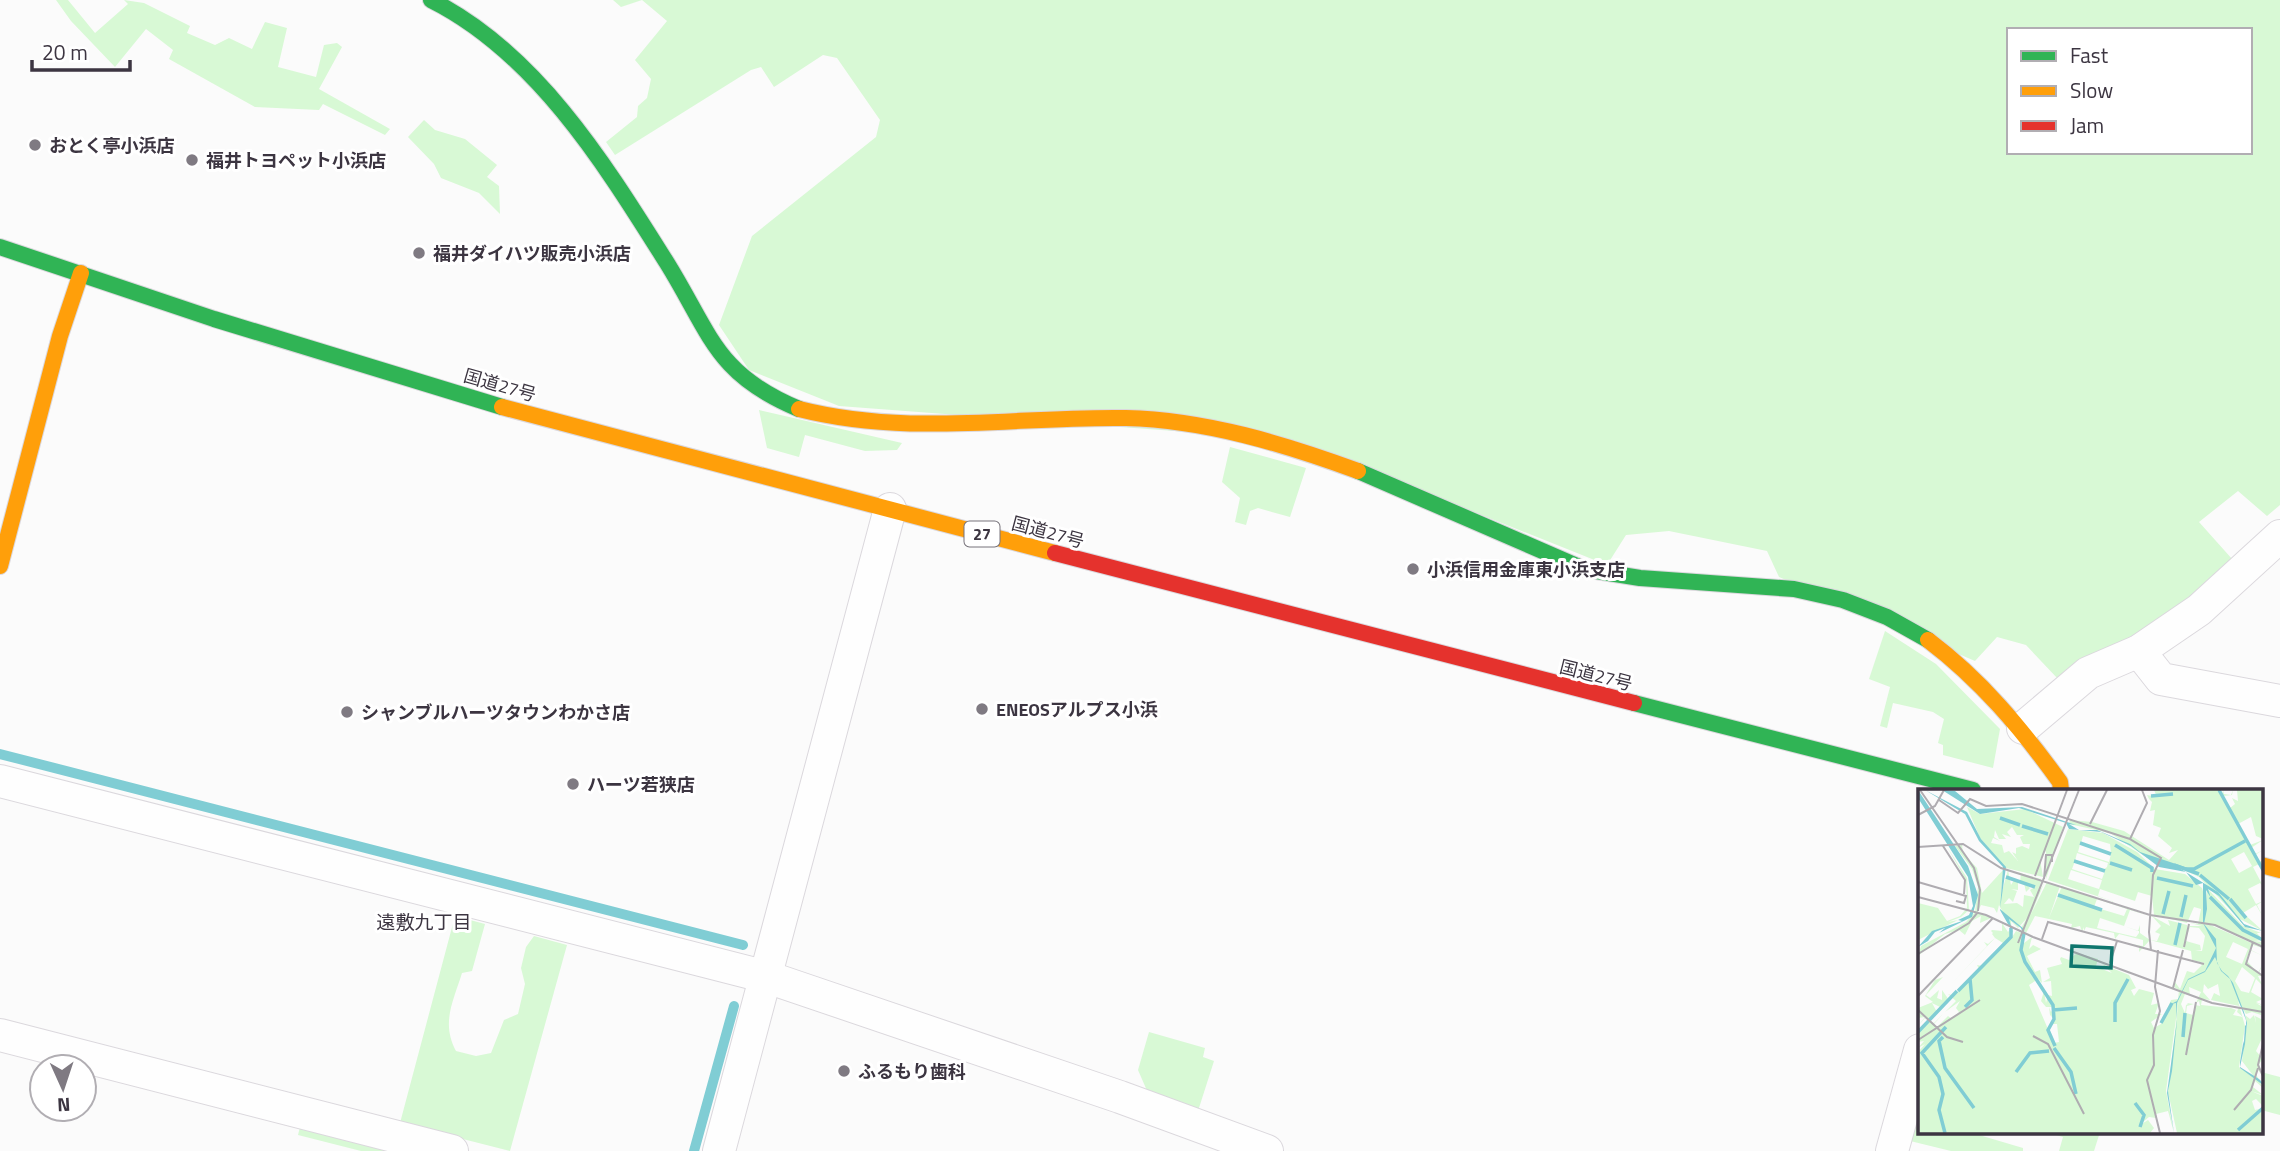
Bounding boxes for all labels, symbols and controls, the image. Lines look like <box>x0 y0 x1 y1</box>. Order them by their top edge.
scale bar <box>32 28 130 72</box>
legend <box>2007 28 2252 154</box>
text: 20 m <box>42 36 88 68</box>
text: Fast <box>2070 39 2109 71</box>
text: Slow <box>2070 74 2113 106</box>
text: Jam <box>2070 109 2104 141</box>
place label: おとく亭小浜店 <box>49 132 174 159</box>
marker: おとく亭小浜店 <box>27 137 43 153</box>
place label: 福井トヨペット小浜店 <box>206 147 386 174</box>
marker: 福井トヨペット小浜店 <box>184 152 200 168</box>
place label: 福井ダイハツ販売小浜店 <box>433 240 631 267</box>
marker: 福井ダイハツ販売小浜店 <box>411 245 427 261</box>
street label: 国道27号 <box>461 362 539 408</box>
street label: 国道27号 <box>1009 509 1087 555</box>
road number: 27 <box>964 522 1000 547</box>
place label: 小浜信用金庫東小浜支店 <box>1427 556 1625 583</box>
marker: 小浜信用金庫東小浜支店 <box>1405 561 1421 577</box>
street label: 国道27号 <box>1557 653 1635 697</box>
place label: ENEOSアルプス小浜 <box>996 696 1158 723</box>
place label: シャンブルハーツタウンわかさ店 <box>361 699 630 726</box>
marker: ENEOSアルプス小浜 <box>974 701 990 717</box>
marker: シャンブルハーツタウンわかさ店 <box>339 704 355 720</box>
place label: ハーツ若狭店 <box>587 771 695 798</box>
marker: ハーツ若狭店 <box>565 776 581 792</box>
inset map <box>1918 789 2262 1134</box>
district label: 遠敷九丁目 <box>376 907 472 936</box>
north arrow <box>28 1053 98 1123</box>
place label: ふるもり歯科 <box>858 1058 966 1085</box>
marker: ふるもり歯科 <box>836 1063 852 1079</box>
text: N <box>57 1091 71 1120</box>

